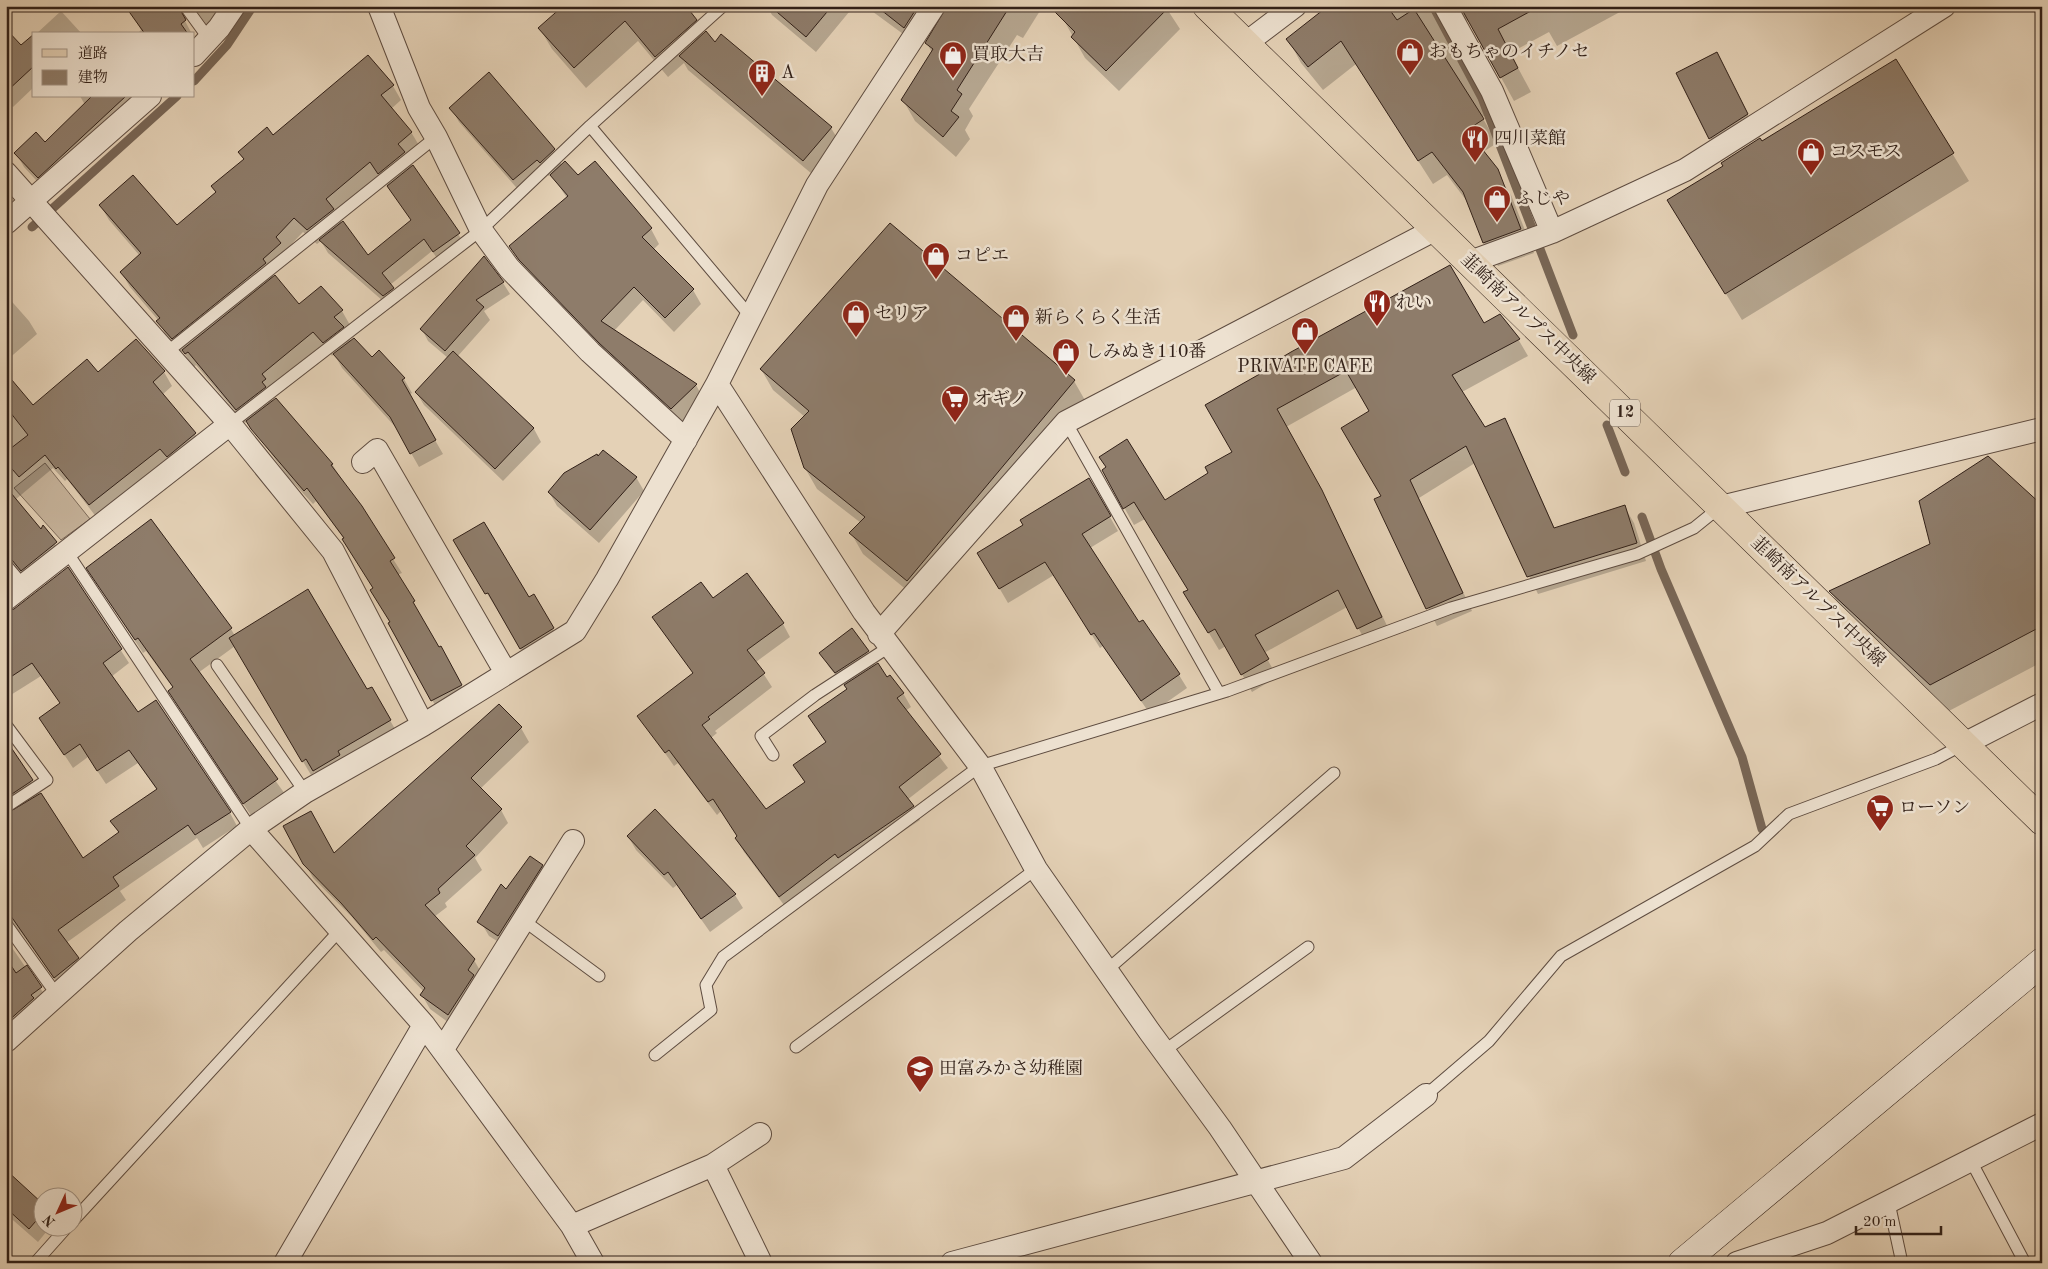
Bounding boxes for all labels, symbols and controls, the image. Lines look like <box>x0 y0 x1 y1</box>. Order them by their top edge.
legend <box>32 32 195 98</box>
shop icon: おもちゃのイチノセ <box>1395 37 1425 76</box>
shop icon: 買取大吉 <box>938 40 968 79</box>
place label: おもちゃのイチノセ <box>1429 42 1590 61</box>
place label: 買取大吉 <box>972 44 1044 64</box>
text: 道路 <box>78 45 108 62</box>
building icon: A <box>747 58 777 97</box>
place label: A <box>781 64 795 82</box>
text: 建物 <box>78 69 108 86</box>
restaurant icon: 四川菜館 <box>1460 124 1490 163</box>
place label: 四川菜館 <box>1494 128 1566 148</box>
shop icon: コスモス <box>1796 137 1826 176</box>
place label: コスモス <box>1830 143 1902 161</box>
shop icon: ふじや <box>1482 184 1512 223</box>
place label: ふじや <box>1516 189 1570 208</box>
shop icon: コピエ <box>921 241 951 280</box>
place label: コピエ <box>955 247 1009 265</box>
street label: 韮崎南アルプス中央線 <box>1458 249 1600 387</box>
restaurant icon: れい <box>1362 288 1392 327</box>
place label: れい <box>1396 293 1432 312</box>
shop icon: セリア <box>841 299 871 338</box>
shop icon: 新らくらく生活 <box>1001 303 1031 342</box>
place label: セリア <box>875 305 929 323</box>
place label: 新らくらく生活 <box>1035 307 1161 327</box>
shop icon: PRIVATE CAFE <box>1290 316 1320 355</box>
shop icon: しみぬき110番 <box>1051 337 1081 376</box>
place label: しみぬき110番 <box>1085 341 1206 361</box>
place label: PRIVATE CAFE <box>1237 358 1373 376</box>
supermarket icon: オギノ <box>940 384 970 423</box>
place label: オギノ <box>974 389 1028 408</box>
road number: 12 <box>1610 399 1640 426</box>
street label: 韮崎南アルプス中央線 <box>1748 532 1890 670</box>
supermarket icon: ローソン <box>1865 793 1895 832</box>
place label: ローソン <box>1899 799 1970 817</box>
school or university icon: 田富みかさ幼稚園 <box>905 1054 935 1093</box>
place label: 田富みかさ幼稚園 <box>939 1058 1083 1078</box>
north arrow <box>32 1186 82 1236</box>
scale bar <box>1856 1204 1940 1236</box>
text: N <box>40 1211 58 1229</box>
text: 20 m <box>1863 1215 1897 1230</box>

